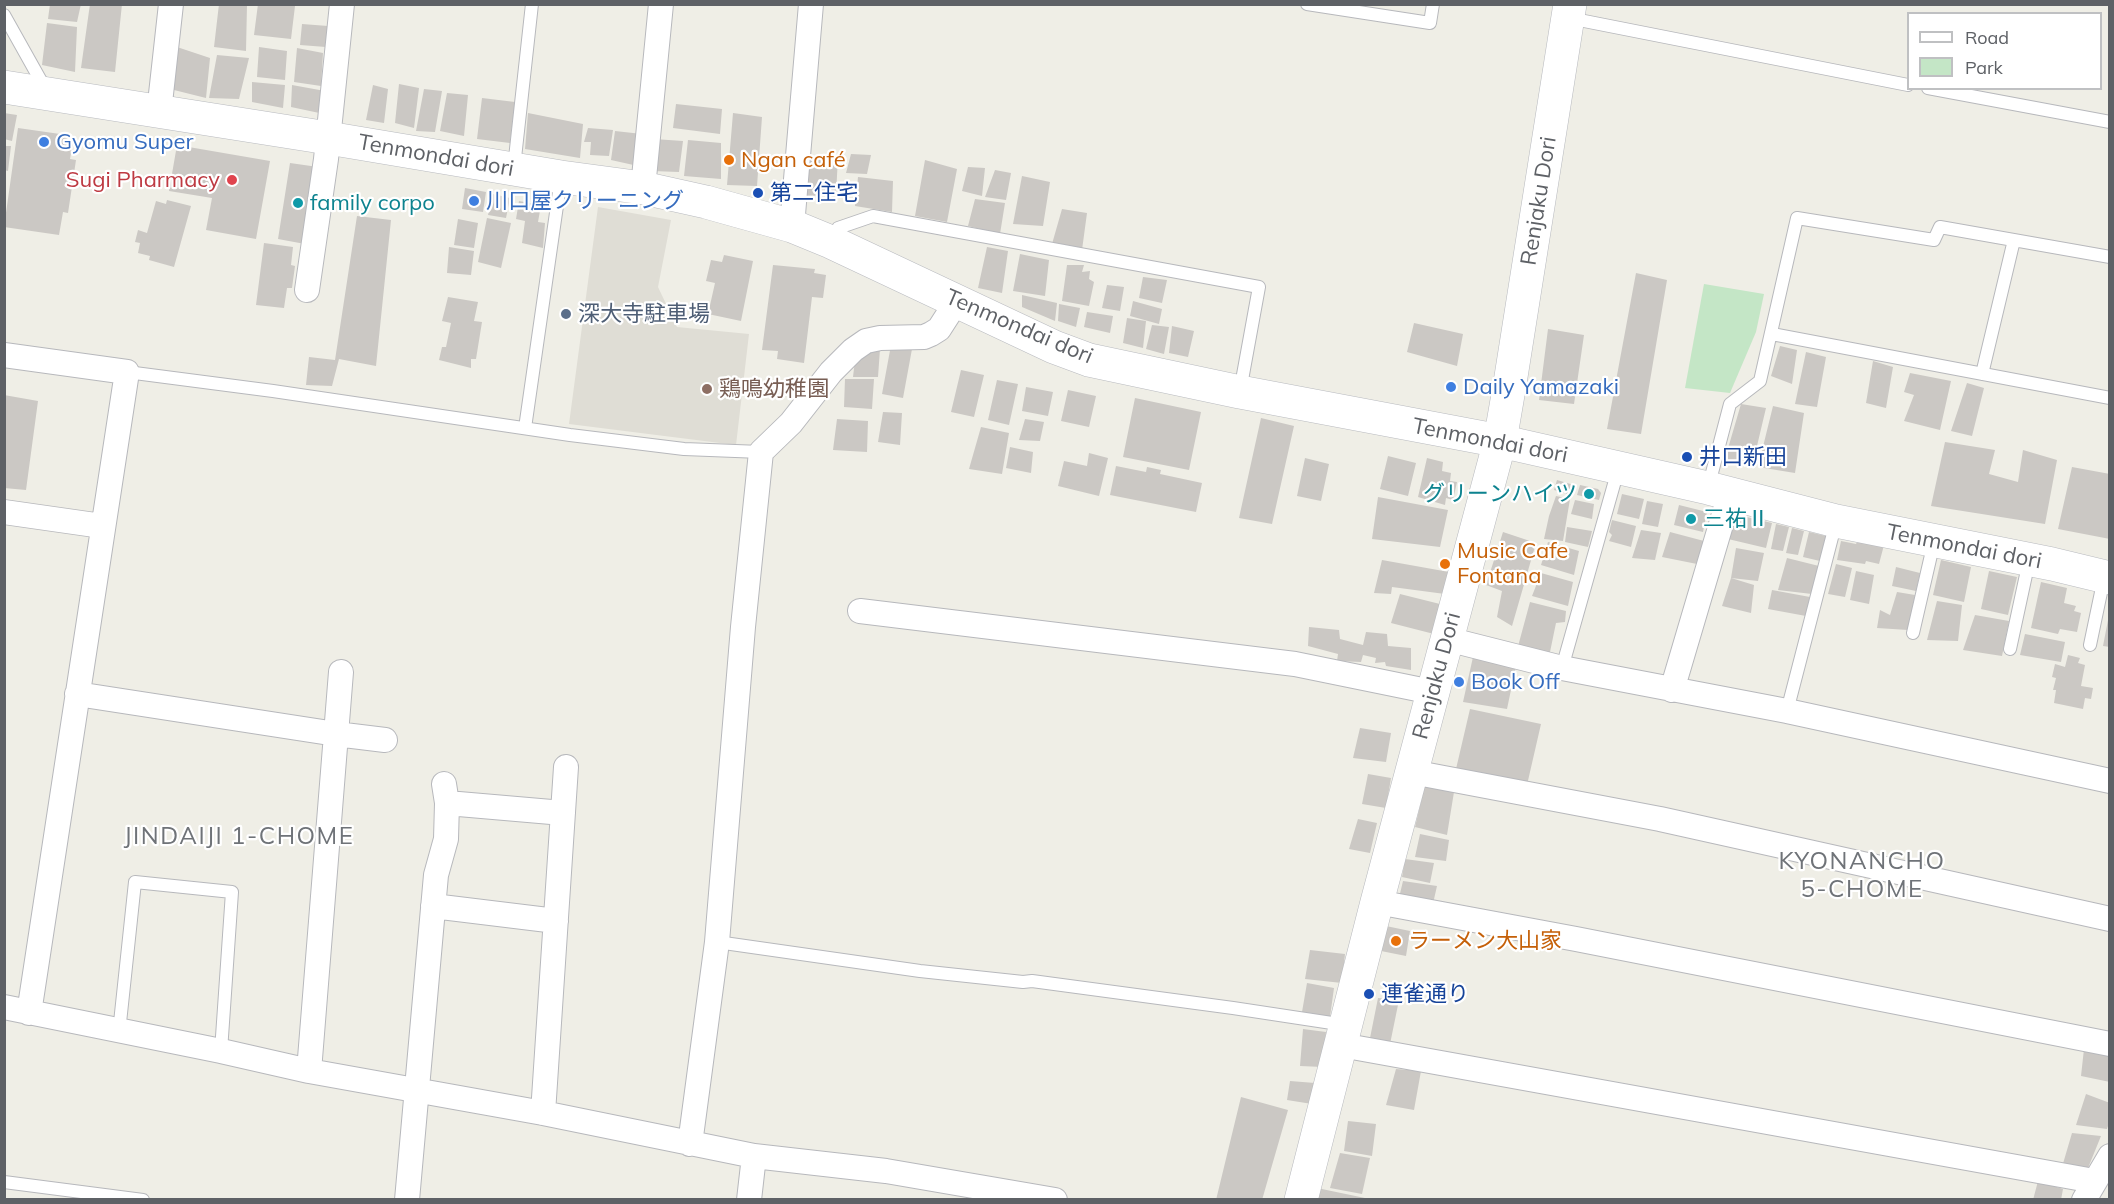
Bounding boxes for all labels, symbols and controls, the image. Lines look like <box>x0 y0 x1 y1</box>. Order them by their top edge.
legend <box>1907 12 2102 90</box>
text: Road <box>1965 26 2009 49</box>
text: Park <box>1965 56 2003 79</box>
place label: Gyomu Super <box>56 129 193 155</box>
street label: Tenmondai dori <box>356 129 516 183</box>
marker: Gyomu Super <box>37 135 51 149</box>
street label: Renjaku Dori <box>1516 135 1562 267</box>
place label: Ngan café <box>741 147 846 173</box>
marker: Ngan café <box>722 153 736 167</box>
place label: Sugi Pharmacy <box>66 167 220 193</box>
marker: Sugi Pharmacy <box>225 173 239 187</box>
place label: 第二住宅 <box>770 180 858 206</box>
marker: 第二住宅 <box>751 186 765 200</box>
place label: 川口屋クリーニング <box>486 188 684 214</box>
place label: family corpo <box>310 190 435 216</box>
marker: 川口屋クリーニング <box>467 194 481 208</box>
marker: family corpo <box>291 196 305 210</box>
street label: Tenmondai dori <box>941 284 1097 370</box>
place label: 深大寺駐車場 <box>578 301 710 327</box>
marker: 深大寺駐車場 <box>559 307 573 321</box>
place label: Daily Yamazaki <box>1463 374 1619 400</box>
place label: 鶏鳴幼稚園 <box>719 376 829 402</box>
marker: Daily Yamazaki <box>1444 380 1458 394</box>
marker: 鶏鳴幼稚園 <box>700 382 714 396</box>
street label: Tenmondai dori <box>1410 413 1570 469</box>
place label: 井口新田 <box>1699 444 1787 470</box>
marker: 井口新田 <box>1680 450 1694 464</box>
place label: グリーンハイツ <box>1423 481 1577 507</box>
marker: グリーンハイツ <box>1582 487 1596 501</box>
place label: 三祐Ⅱ <box>1703 506 1769 532</box>
marker: 三祐Ⅱ <box>1684 512 1698 526</box>
street label: Tenmondai dori <box>1884 519 2044 575</box>
place label: Music Cafe Fontana <box>1457 538 1568 590</box>
marker: Music Cafe Fontana <box>1438 557 1452 571</box>
street label: Renjaku Dori <box>1407 610 1467 742</box>
place label: Book Off <box>1471 669 1560 695</box>
marker: Book Off <box>1452 675 1466 689</box>
district label: JINDAIJI 1-CHOME <box>124 823 354 851</box>
district label: KYONANCHO 5-CHOME <box>1779 848 1945 904</box>
place label: ラーメン大山家 <box>1408 928 1562 954</box>
marker: ラーメン大山家 <box>1389 934 1403 948</box>
place label: 連雀通り <box>1381 981 1469 1007</box>
marker: 連雀通り <box>1362 987 1376 1001</box>

